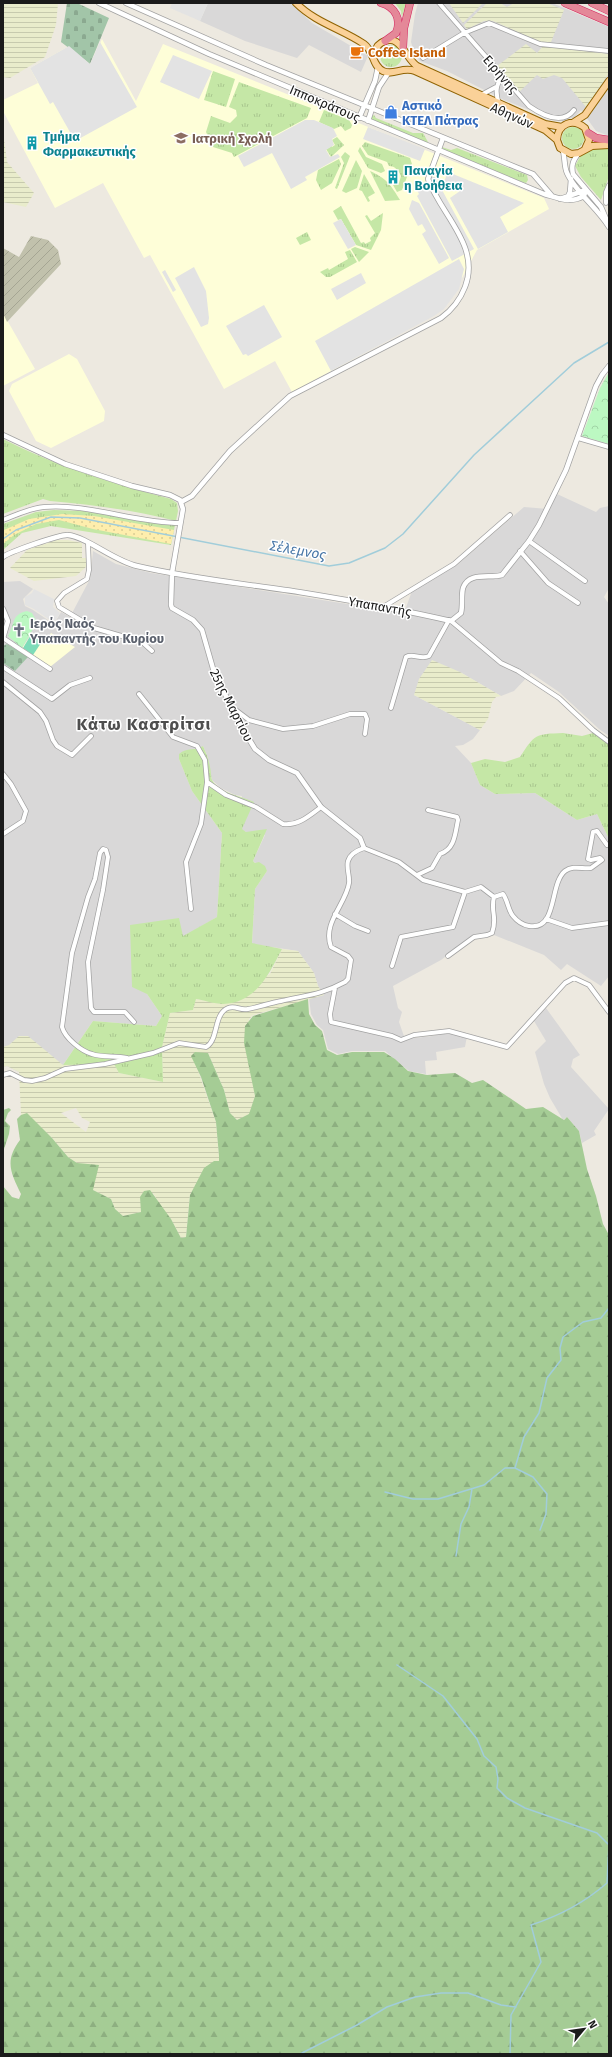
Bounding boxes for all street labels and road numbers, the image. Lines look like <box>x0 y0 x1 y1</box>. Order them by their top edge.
street label: Ειρήνης <box>480 52 521 96</box>
street label: Ιπποκράτους <box>287 82 362 125</box>
street label: Αθηνών <box>488 99 536 132</box>
street label: Υπαπαντής <box>347 594 413 619</box>
street label: 25ης Μαρτίου <box>207 666 256 744</box>

